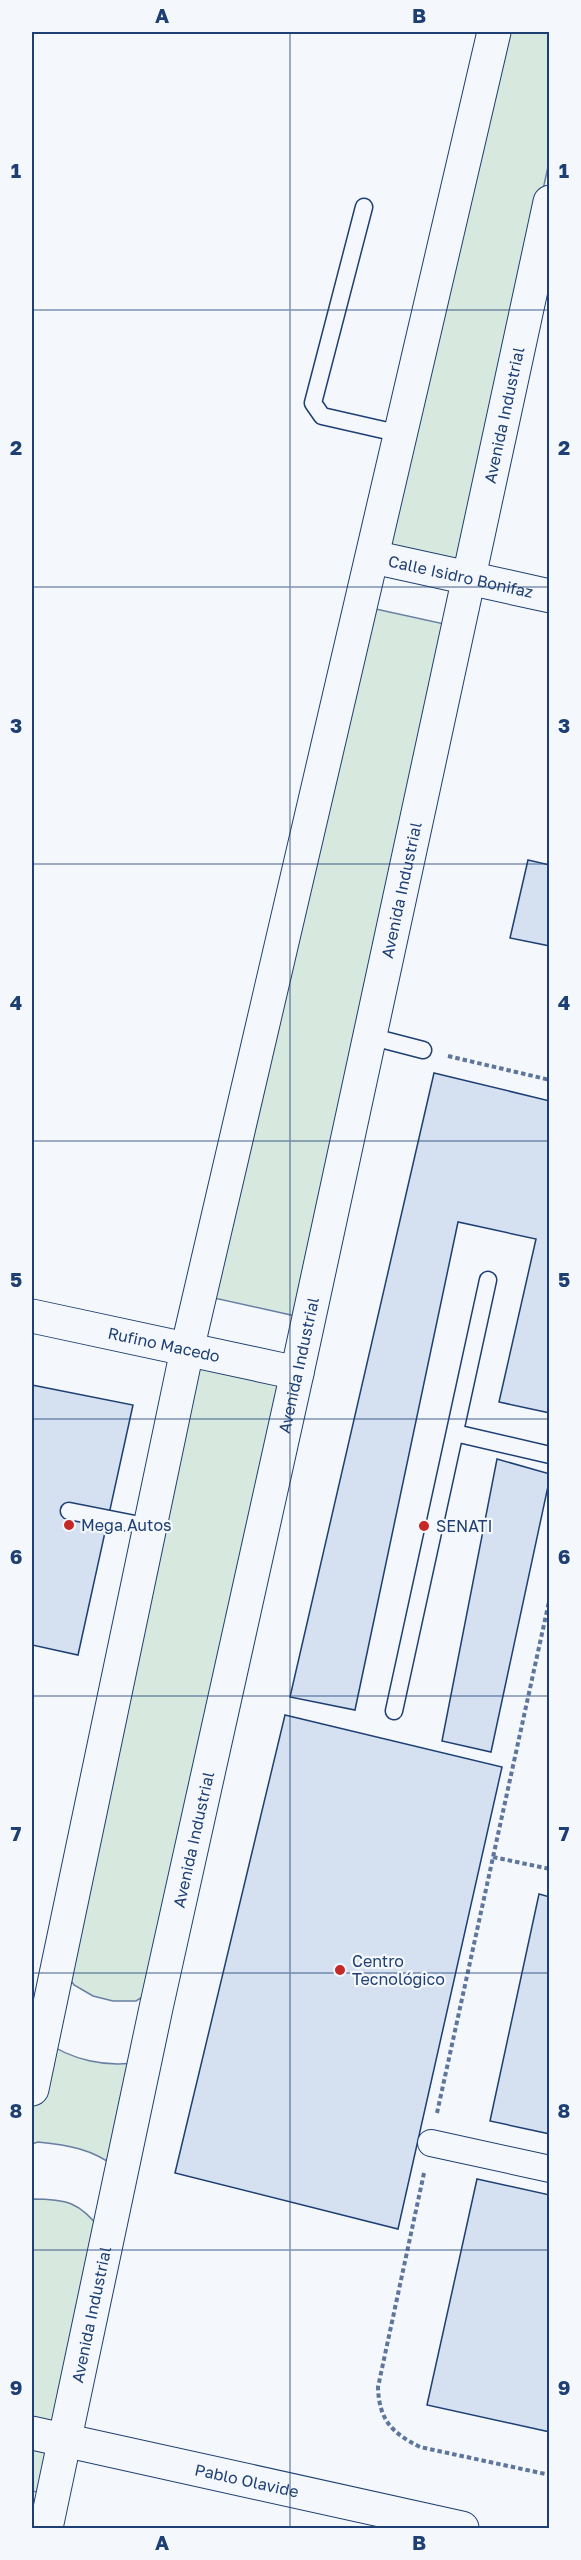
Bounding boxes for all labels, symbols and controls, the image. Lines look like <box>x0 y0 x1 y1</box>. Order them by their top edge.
text: A <box>155 3 169 27</box>
text: B <box>412 3 426 27</box>
text: 1 <box>11 158 21 182</box>
text: 1 <box>559 158 569 182</box>
street label: Avenida Industrial <box>480 345 528 485</box>
text: 2 <box>10 435 22 459</box>
text: 2 <box>558 435 570 459</box>
street label: Calle Isidro Bonifaz <box>387 551 535 602</box>
text: 3 <box>10 713 22 737</box>
text: 3 <box>558 713 570 737</box>
street label: Avenida Industrial <box>377 820 426 960</box>
text: 4 <box>10 990 22 1014</box>
text: 4 <box>558 990 570 1014</box>
text: 5 <box>10 1267 22 1291</box>
text: 5 <box>558 1267 570 1291</box>
street label: Avenida Industrial <box>274 1295 323 1435</box>
street label: Rufino Macedo <box>106 1323 222 1366</box>
place label: Mega Autos <box>81 1515 171 1535</box>
place label: SENATI <box>436 1516 493 1536</box>
marker: Mega Autos <box>62 1518 76 1532</box>
marker: SENATI <box>417 1519 431 1533</box>
text: 6 <box>10 1544 22 1568</box>
text: 6 <box>558 1544 570 1568</box>
street label: Avenida Industrial <box>169 1770 218 1910</box>
text: 7 <box>11 1821 22 1845</box>
text: 7 <box>559 1821 570 1845</box>
place label: Centro Tecnológico <box>352 1951 445 1989</box>
marker: Centro Tecnológico <box>333 1963 347 1977</box>
text: 8 <box>10 2098 22 2122</box>
text: 8 <box>558 2098 570 2122</box>
street label: Avenida Industrial <box>67 2245 115 2385</box>
text: 9 <box>10 2375 22 2399</box>
text: 9 <box>558 2375 570 2399</box>
street label: Pablo Olavide <box>193 2459 301 2502</box>
text: A <box>155 2530 169 2554</box>
text: B <box>412 2530 426 2554</box>

